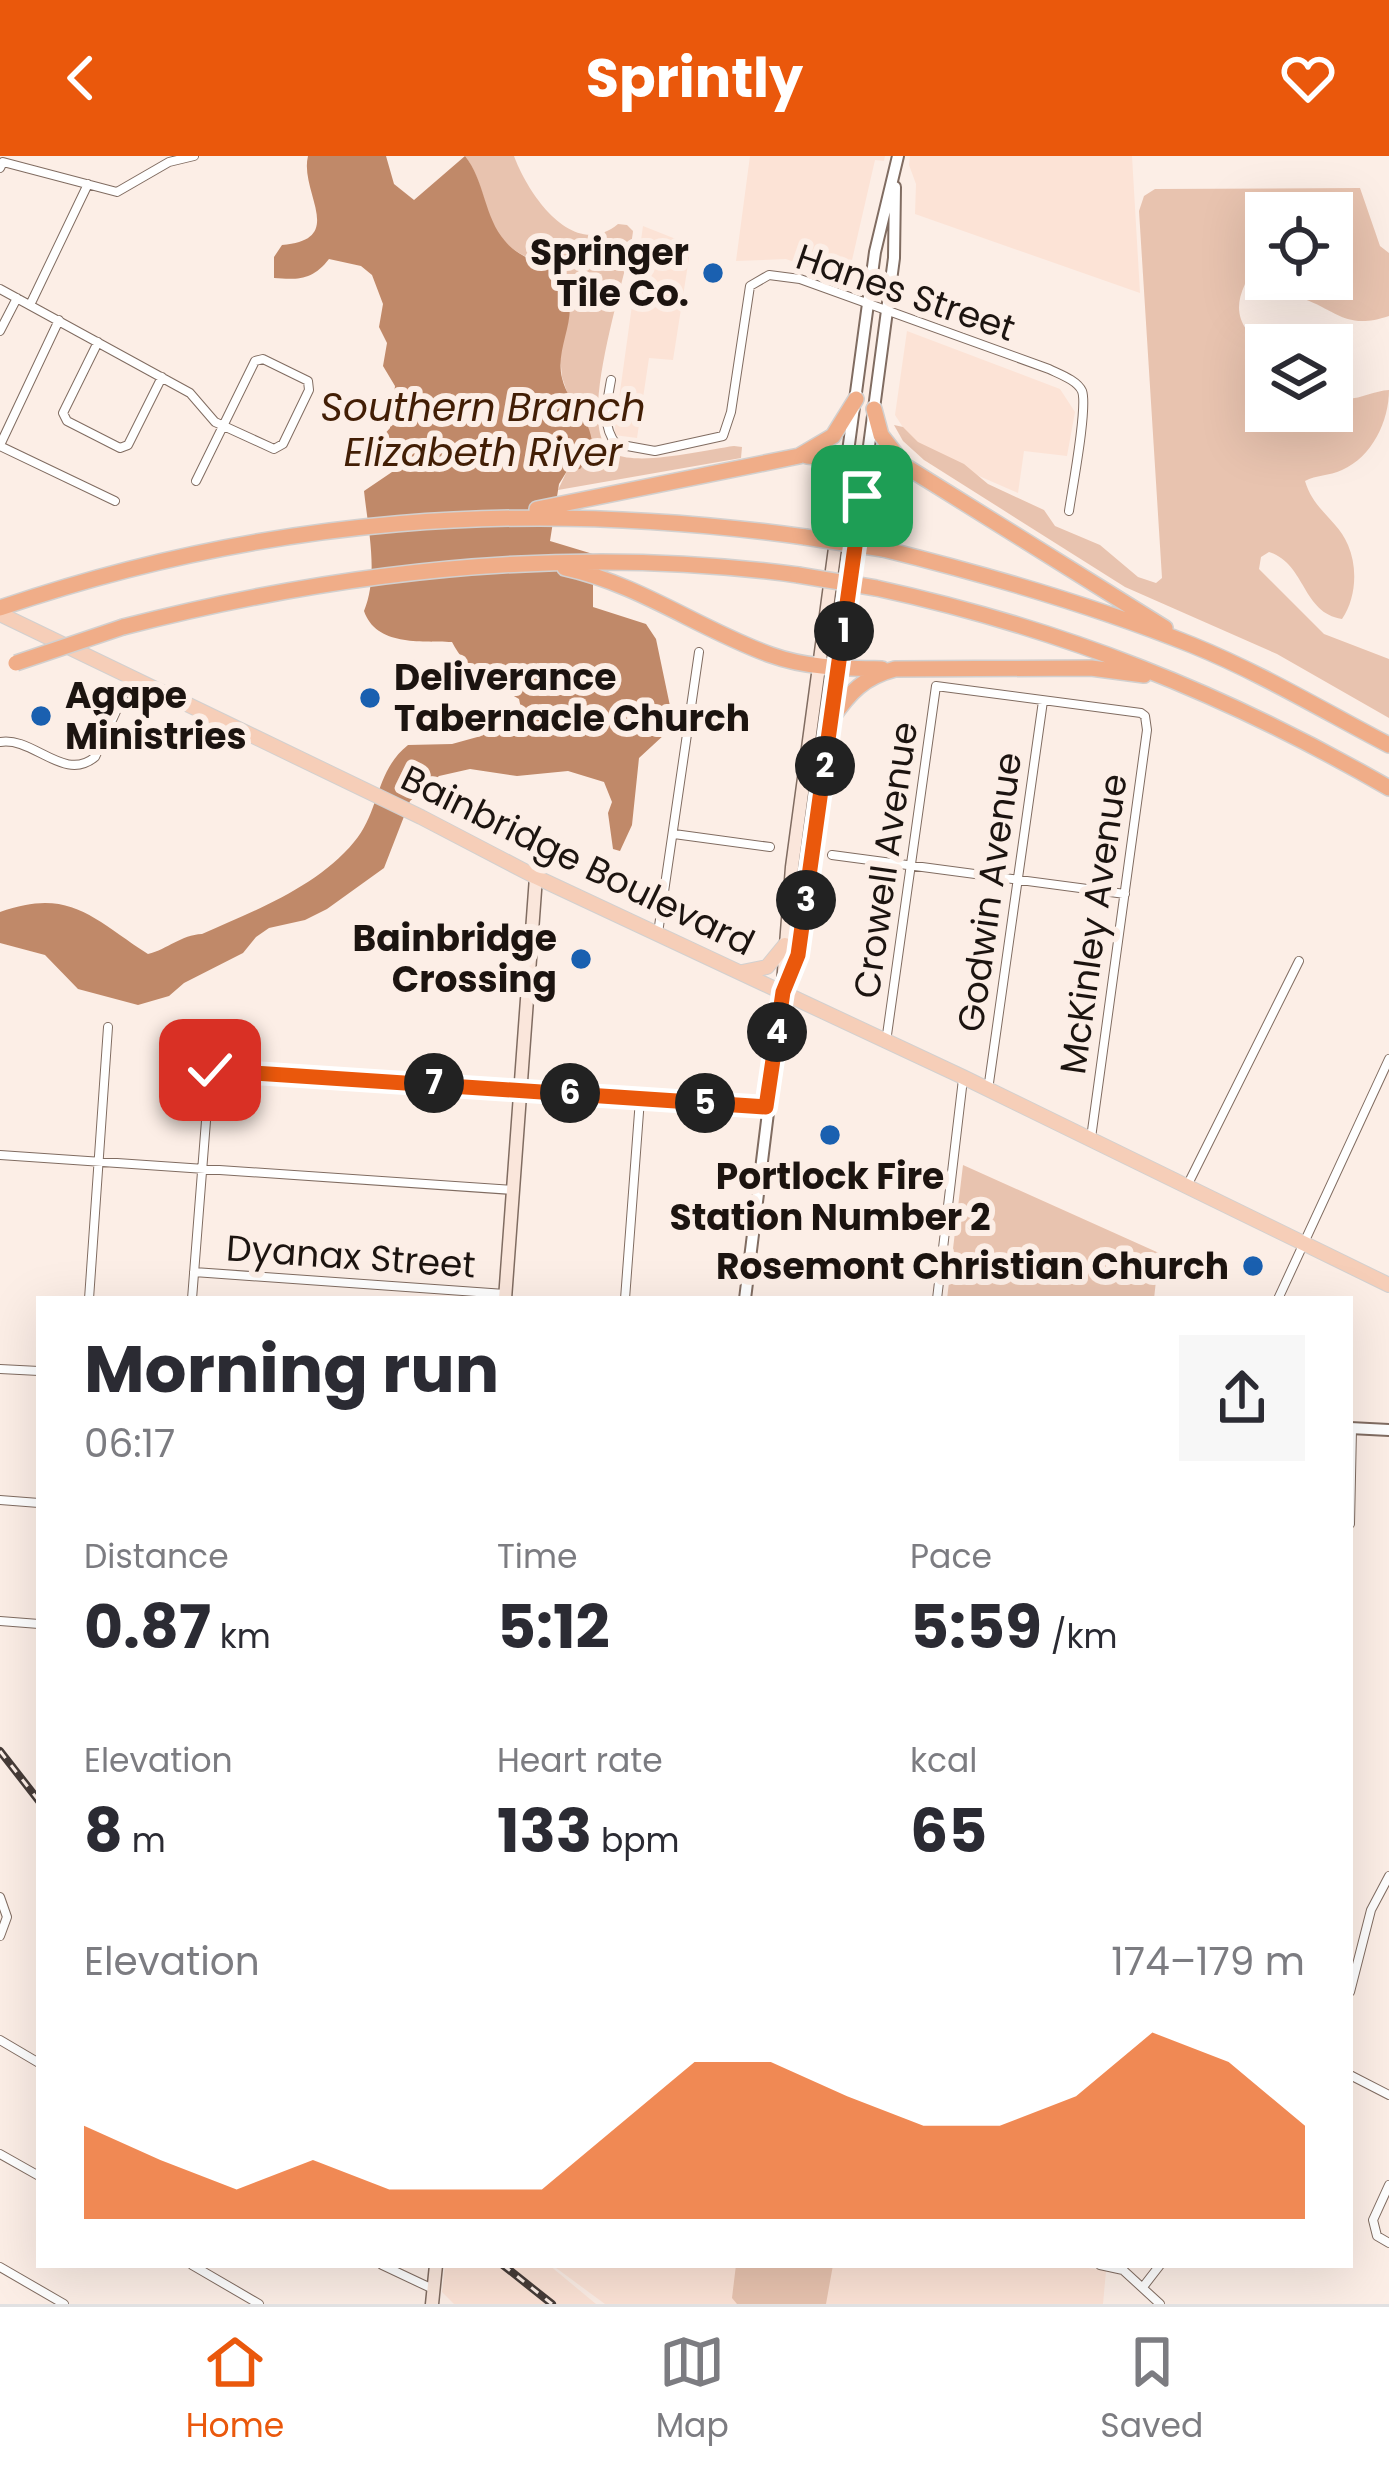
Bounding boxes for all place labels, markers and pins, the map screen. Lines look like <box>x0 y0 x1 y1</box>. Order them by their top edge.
place label: Springer Tile Co. <box>530 227 689 319</box>
marker: Springer Tile Co. <box>700 260 726 286</box>
pin <box>811 445 913 547</box>
pin: 1 <box>814 601 874 661</box>
place label: Deliverance Tabernacle Church <box>394 652 750 744</box>
place label: Agape Ministries <box>65 670 247 762</box>
marker: Deliverance Tabernacle Church <box>357 685 383 711</box>
marker: Agape Ministries <box>28 703 54 729</box>
pin: 2 <box>795 736 855 796</box>
pin: 3 <box>776 870 836 930</box>
place label: Bainbridge Crossing <box>352 913 557 1005</box>
marker: Bainbridge Crossing <box>568 946 594 972</box>
pin: 4 <box>747 1002 807 1062</box>
pin <box>159 1019 261 1121</box>
pin: 7 <box>404 1053 464 1113</box>
pin: 6 <box>540 1063 600 1123</box>
pin: 5 <box>675 1073 735 1133</box>
marker: Portlock Fire Station Number 2 <box>817 1122 843 1148</box>
place label: Portlock Fire Station Number 2 <box>670 1151 990 1243</box>
place label: Rosemont Christian Church <box>716 1241 1229 1292</box>
marker: Rosemont Christian Church <box>1240 1253 1266 1279</box>

